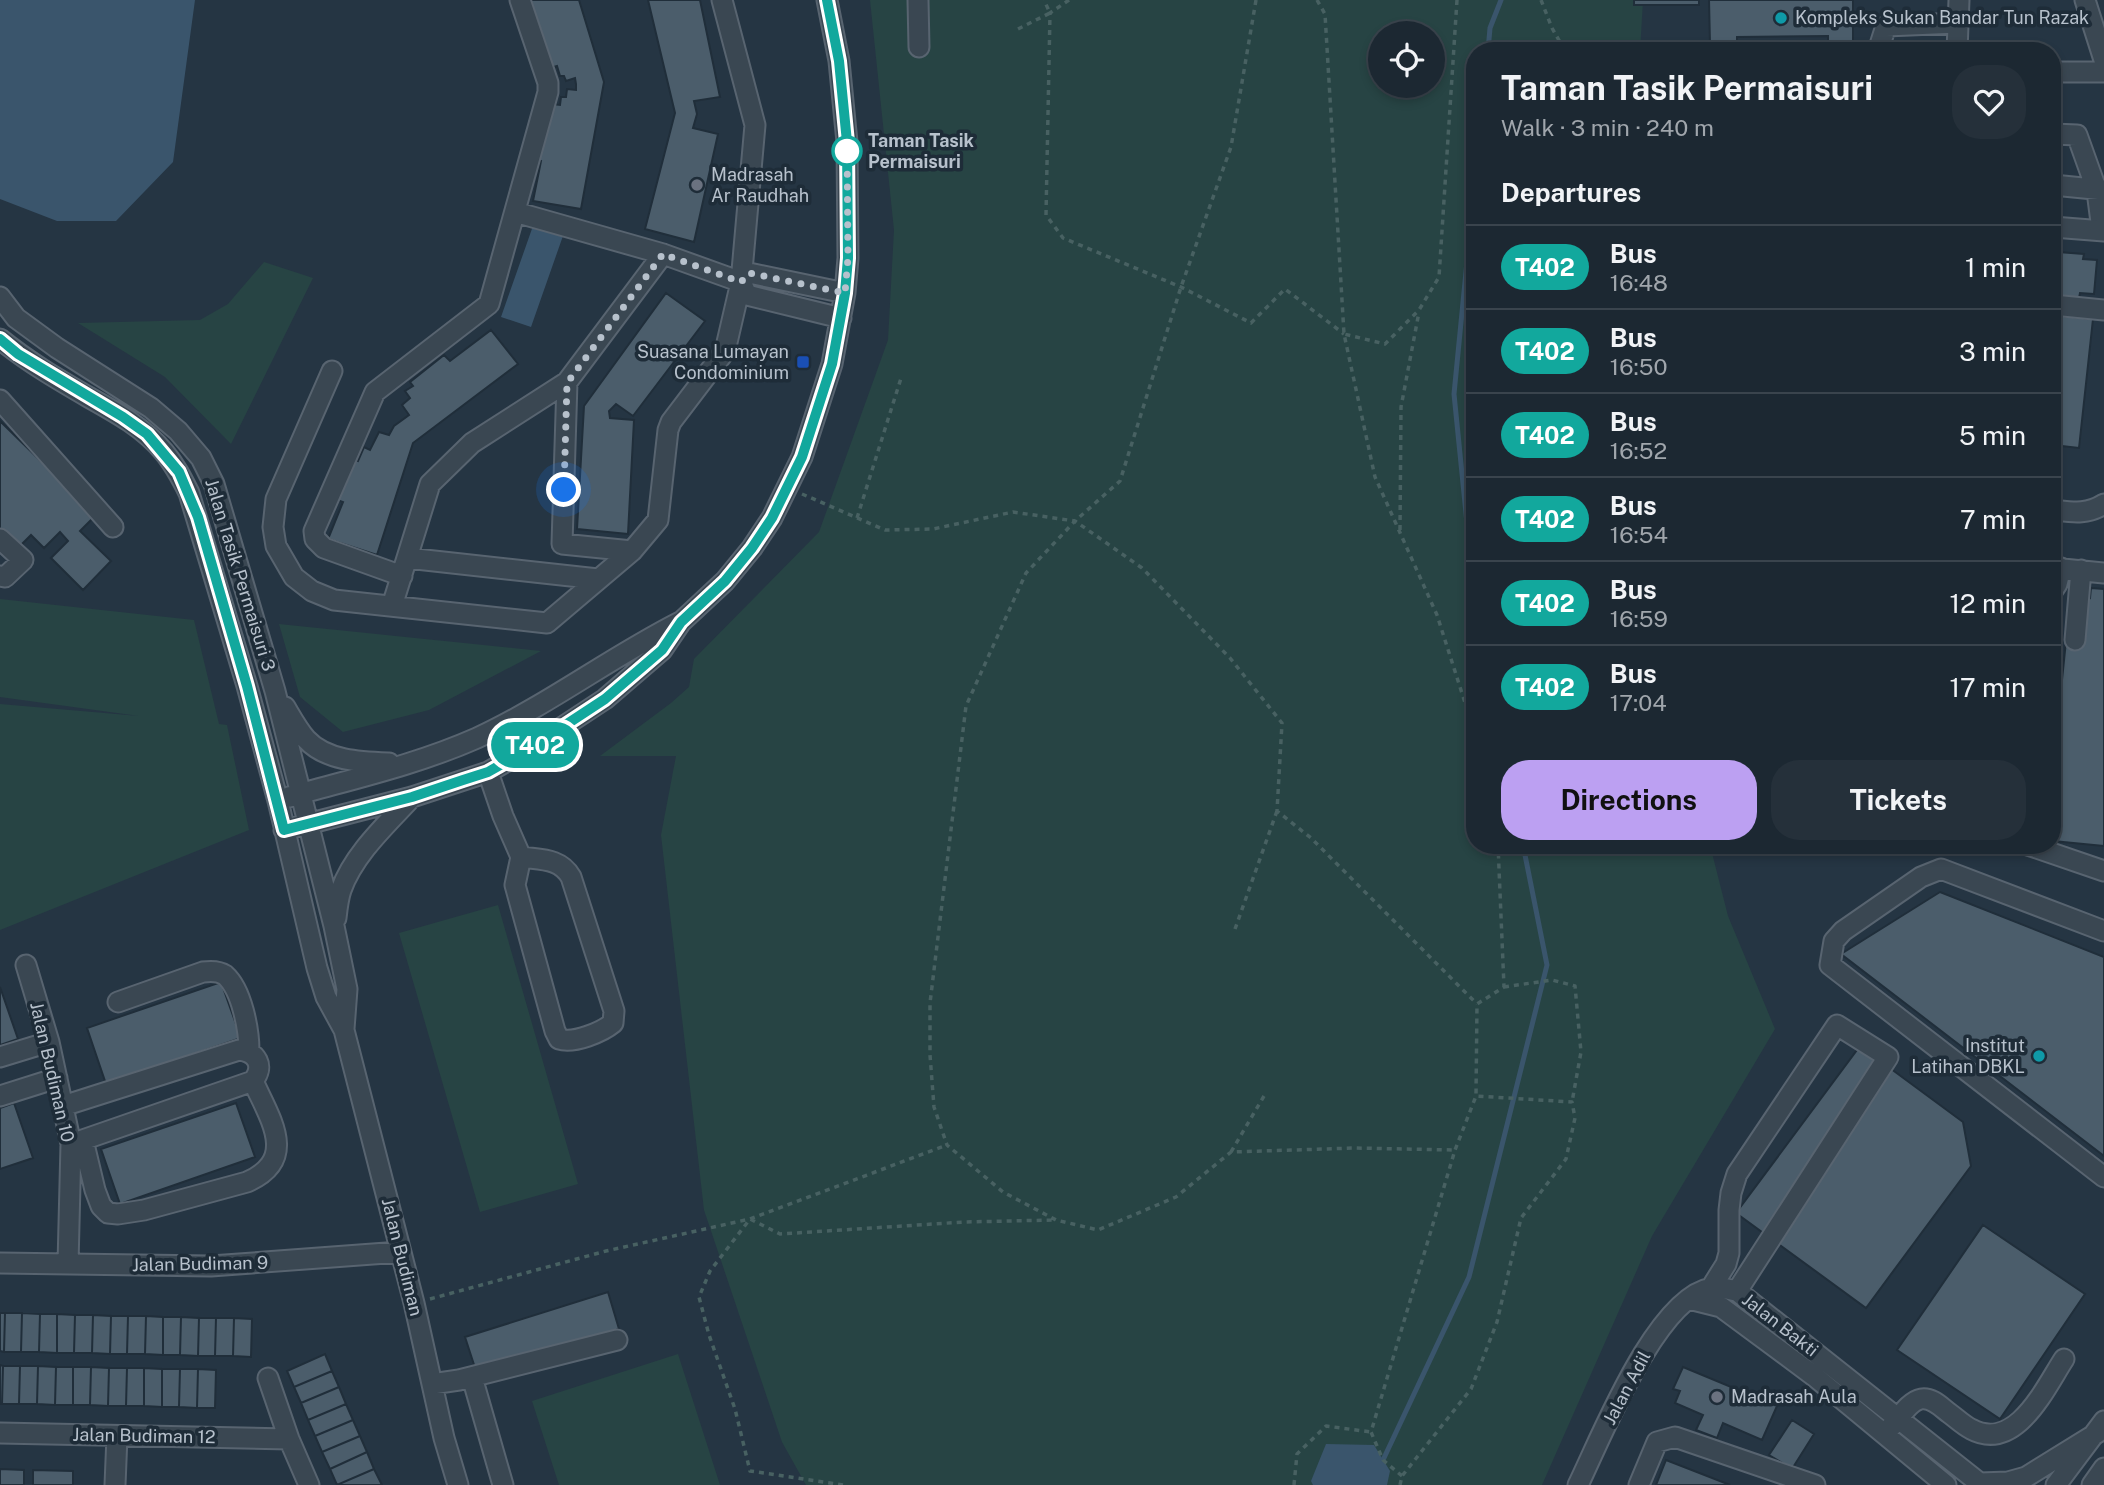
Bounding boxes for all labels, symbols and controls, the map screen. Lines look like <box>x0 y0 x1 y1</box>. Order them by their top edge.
place label: Kompleks Sukan Bandar Tun Razak <box>1795 7 2089 28</box>
marker: Kompleks Sukan Bandar Tun Razak <box>1773 10 1789 26</box>
map controls <box>1368 21 1445 98</box>
button: locate <box>1368 21 1445 98</box>
button: heart <box>1952 65 2026 139</box>
text: Taman Tasik Permaisuri <box>1501 69 1873 107</box>
text: Walk · 3 min · 240 m <box>1501 114 1714 141</box>
place label: Taman Tasik Permaisuri <box>868 130 975 172</box>
marker: Taman Tasik Permaisuri <box>832 136 862 166</box>
place label: Madrasah Ar Raudhah <box>711 164 809 206</box>
marker: Madrasah Ar Raudhah <box>689 177 705 193</box>
text: Departures <box>1501 177 1641 208</box>
text: Bus <box>1610 238 1657 269</box>
text: 1 min <box>1965 252 2026 283</box>
text: T402 <box>1515 253 1575 281</box>
text: 16:48 <box>1610 269 1668 296</box>
text: Bus <box>1610 322 1657 353</box>
text: 3 min <box>1959 336 2026 367</box>
text: T402 <box>1515 337 1575 365</box>
place label: Suasana Lumayan Condominium <box>637 341 789 383</box>
text: 16:50 <box>1610 353 1668 380</box>
marker: Suasana Lumayan Condominium <box>795 354 811 370</box>
text: Bus <box>1610 406 1657 437</box>
text: 5 min <box>1959 420 2026 451</box>
text: T402 <box>1515 421 1575 449</box>
text: 16:52 <box>1610 437 1667 464</box>
your location <box>546 472 581 507</box>
street label: Jalan Tasik Permaisuri 3 <box>201 476 280 674</box>
text: Bus <box>1610 490 1657 521</box>
text: 7 min <box>1960 504 2026 535</box>
text: T402 <box>1515 505 1575 533</box>
text: 16:54 <box>1610 521 1668 548</box>
text: Bus <box>1610 574 1657 605</box>
text: 12 min <box>1950 588 2026 619</box>
text: T402 <box>1515 589 1575 617</box>
text: 16:59 <box>1610 605 1668 632</box>
text: Bus <box>1610 658 1657 689</box>
text: 17 min <box>1949 672 2026 703</box>
text: T402 <box>1515 673 1575 701</box>
text: 17:04 <box>1610 689 1667 716</box>
line badge: T402 <box>486 722 584 768</box>
text: T402 <box>505 731 565 759</box>
button: Directions <box>1501 760 1757 840</box>
button: Tickets <box>1771 760 2026 840</box>
street label: Jalan Budiman 10 <box>26 1000 79 1144</box>
place label: Institut Latihan DBKL <box>1911 1035 2025 1077</box>
marker: Institut Latihan DBKL <box>2031 1048 2047 1064</box>
street label: Jalan Budiman <box>378 1196 427 1318</box>
street label: Jalan Budiman 9 <box>132 1252 268 1275</box>
street label: Jalan Bakti <box>1738 1289 1822 1361</box>
street label: Jalan Adil <box>1598 1347 1655 1428</box>
place label: Madrasah Aula <box>1731 1386 1857 1407</box>
marker: Madrasah Aula <box>1709 1389 1725 1405</box>
street label: Jalan Budiman 12 <box>72 1424 216 1447</box>

